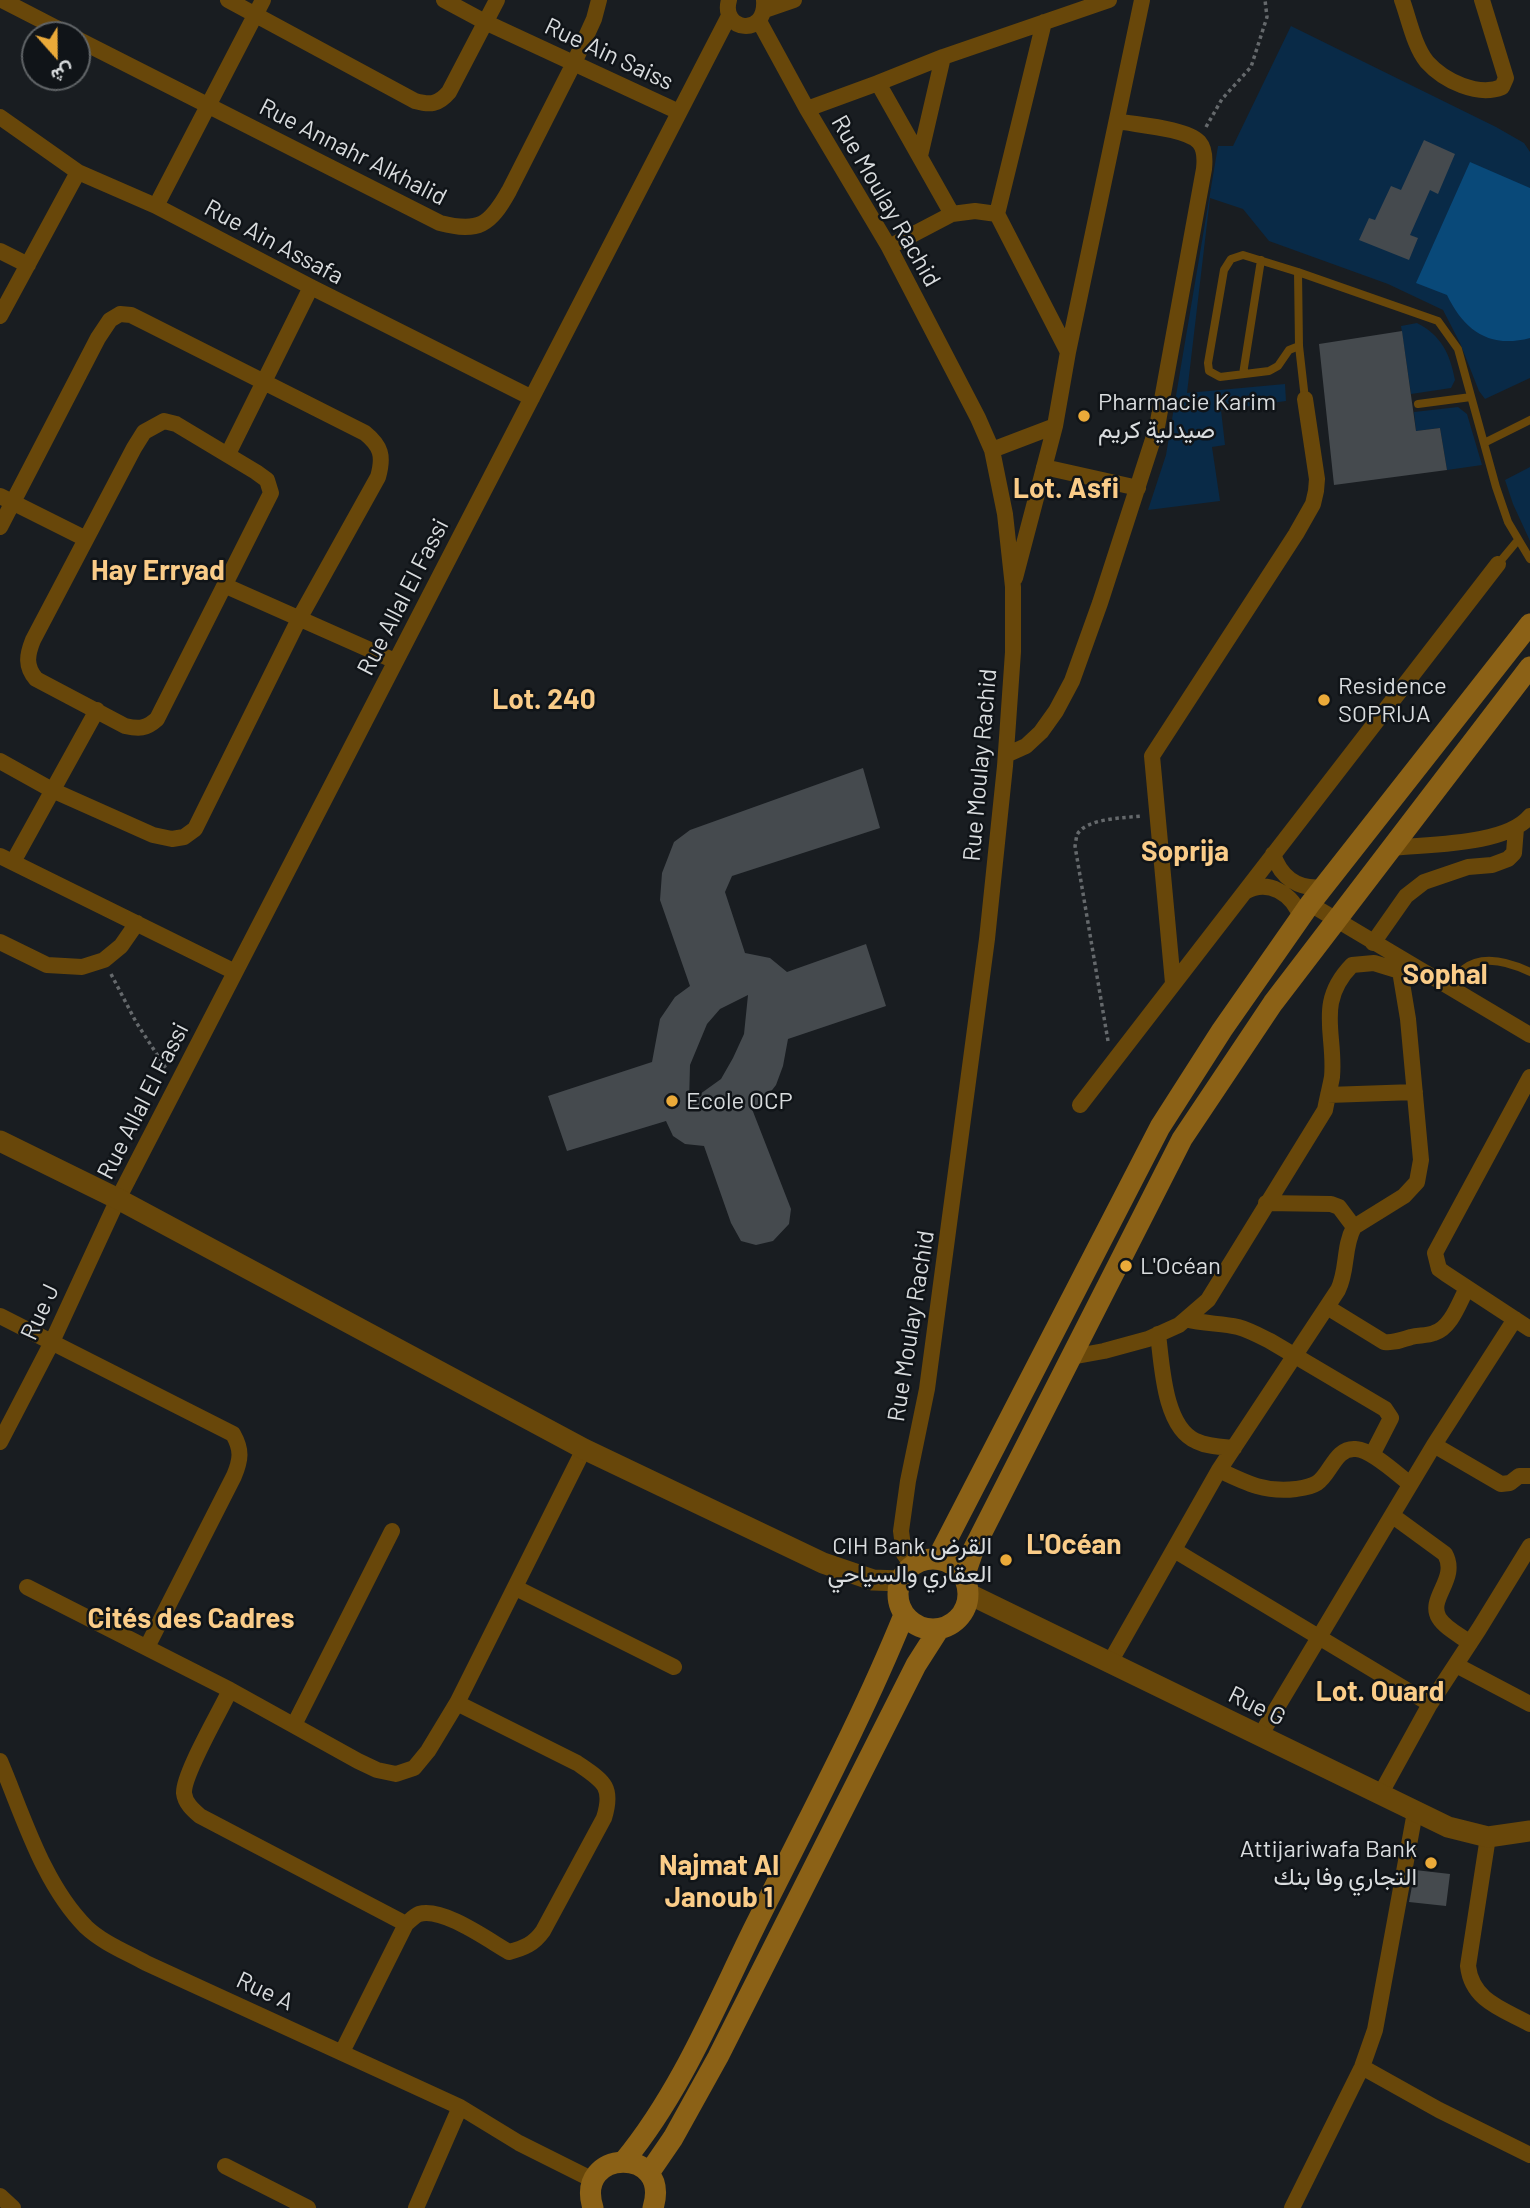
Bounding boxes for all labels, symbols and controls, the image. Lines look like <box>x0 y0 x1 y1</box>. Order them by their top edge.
street label: Rue Ain Saiss <box>540 12 678 96</box>
north arrow <box>21 21 91 91</box>
text: ش <box>48 59 78 89</box>
street label: Rue Annahr Alkhalid <box>255 92 451 212</box>
street label: Rue Moulay Rachid <box>825 110 947 292</box>
street label: Rue Ain Assafa <box>200 193 348 291</box>
place label: Pharmacie Karim صيدلية كريم <box>1098 388 1276 444</box>
marker: Pharmacie Karim صيدلية كريم <box>1076 408 1092 424</box>
district label: Lot. Asfi <box>1013 472 1119 506</box>
street label: Rue Allal El Fassi <box>351 514 455 680</box>
district label: Hay Erryad <box>91 554 225 588</box>
street label: Rue Moulay Rachid <box>957 667 1003 863</box>
place label: Residence SOPRIJA <box>1338 672 1447 728</box>
district label: Lot. 240 <box>492 683 596 717</box>
marker: Residence SOPRIJA <box>1316 692 1332 708</box>
district label: Soprija <box>1141 835 1229 869</box>
district label: Sophal <box>1402 958 1488 992</box>
street label: Rue Allal El Fassi <box>91 1018 195 1184</box>
place label: Ecole OCP <box>686 1087 793 1115</box>
marker: Ecole OCP <box>664 1093 680 1109</box>
street label: Rue Moulay Rachid <box>882 1228 940 1424</box>
place label: L'Océan <box>1140 1252 1221 1280</box>
marker: L'Océan <box>1118 1258 1134 1274</box>
street label: Rue J <box>14 1279 66 1345</box>
district label: L'Océan <box>1026 1528 1122 1562</box>
place label: CIH Bank القرض العقاري والسياحي <box>828 1532 992 1588</box>
marker: CIH Bank القرض العقاري والسياحي <box>998 1552 1014 1568</box>
district label: Cités des Cadres <box>88 1602 294 1636</box>
district label: Lot. Ouard <box>1316 1675 1444 1709</box>
street label: Rue G <box>1224 1680 1290 1732</box>
place label: Attijariwafa Bank التجاري وفا بنك <box>1240 1835 1417 1891</box>
district label: Najmat Al Janoub 1 <box>659 1849 779 1915</box>
marker: Attijariwafa Bank التجاري وفا بنك <box>1423 1855 1439 1871</box>
street label: Rue A <box>232 1965 298 2017</box>

